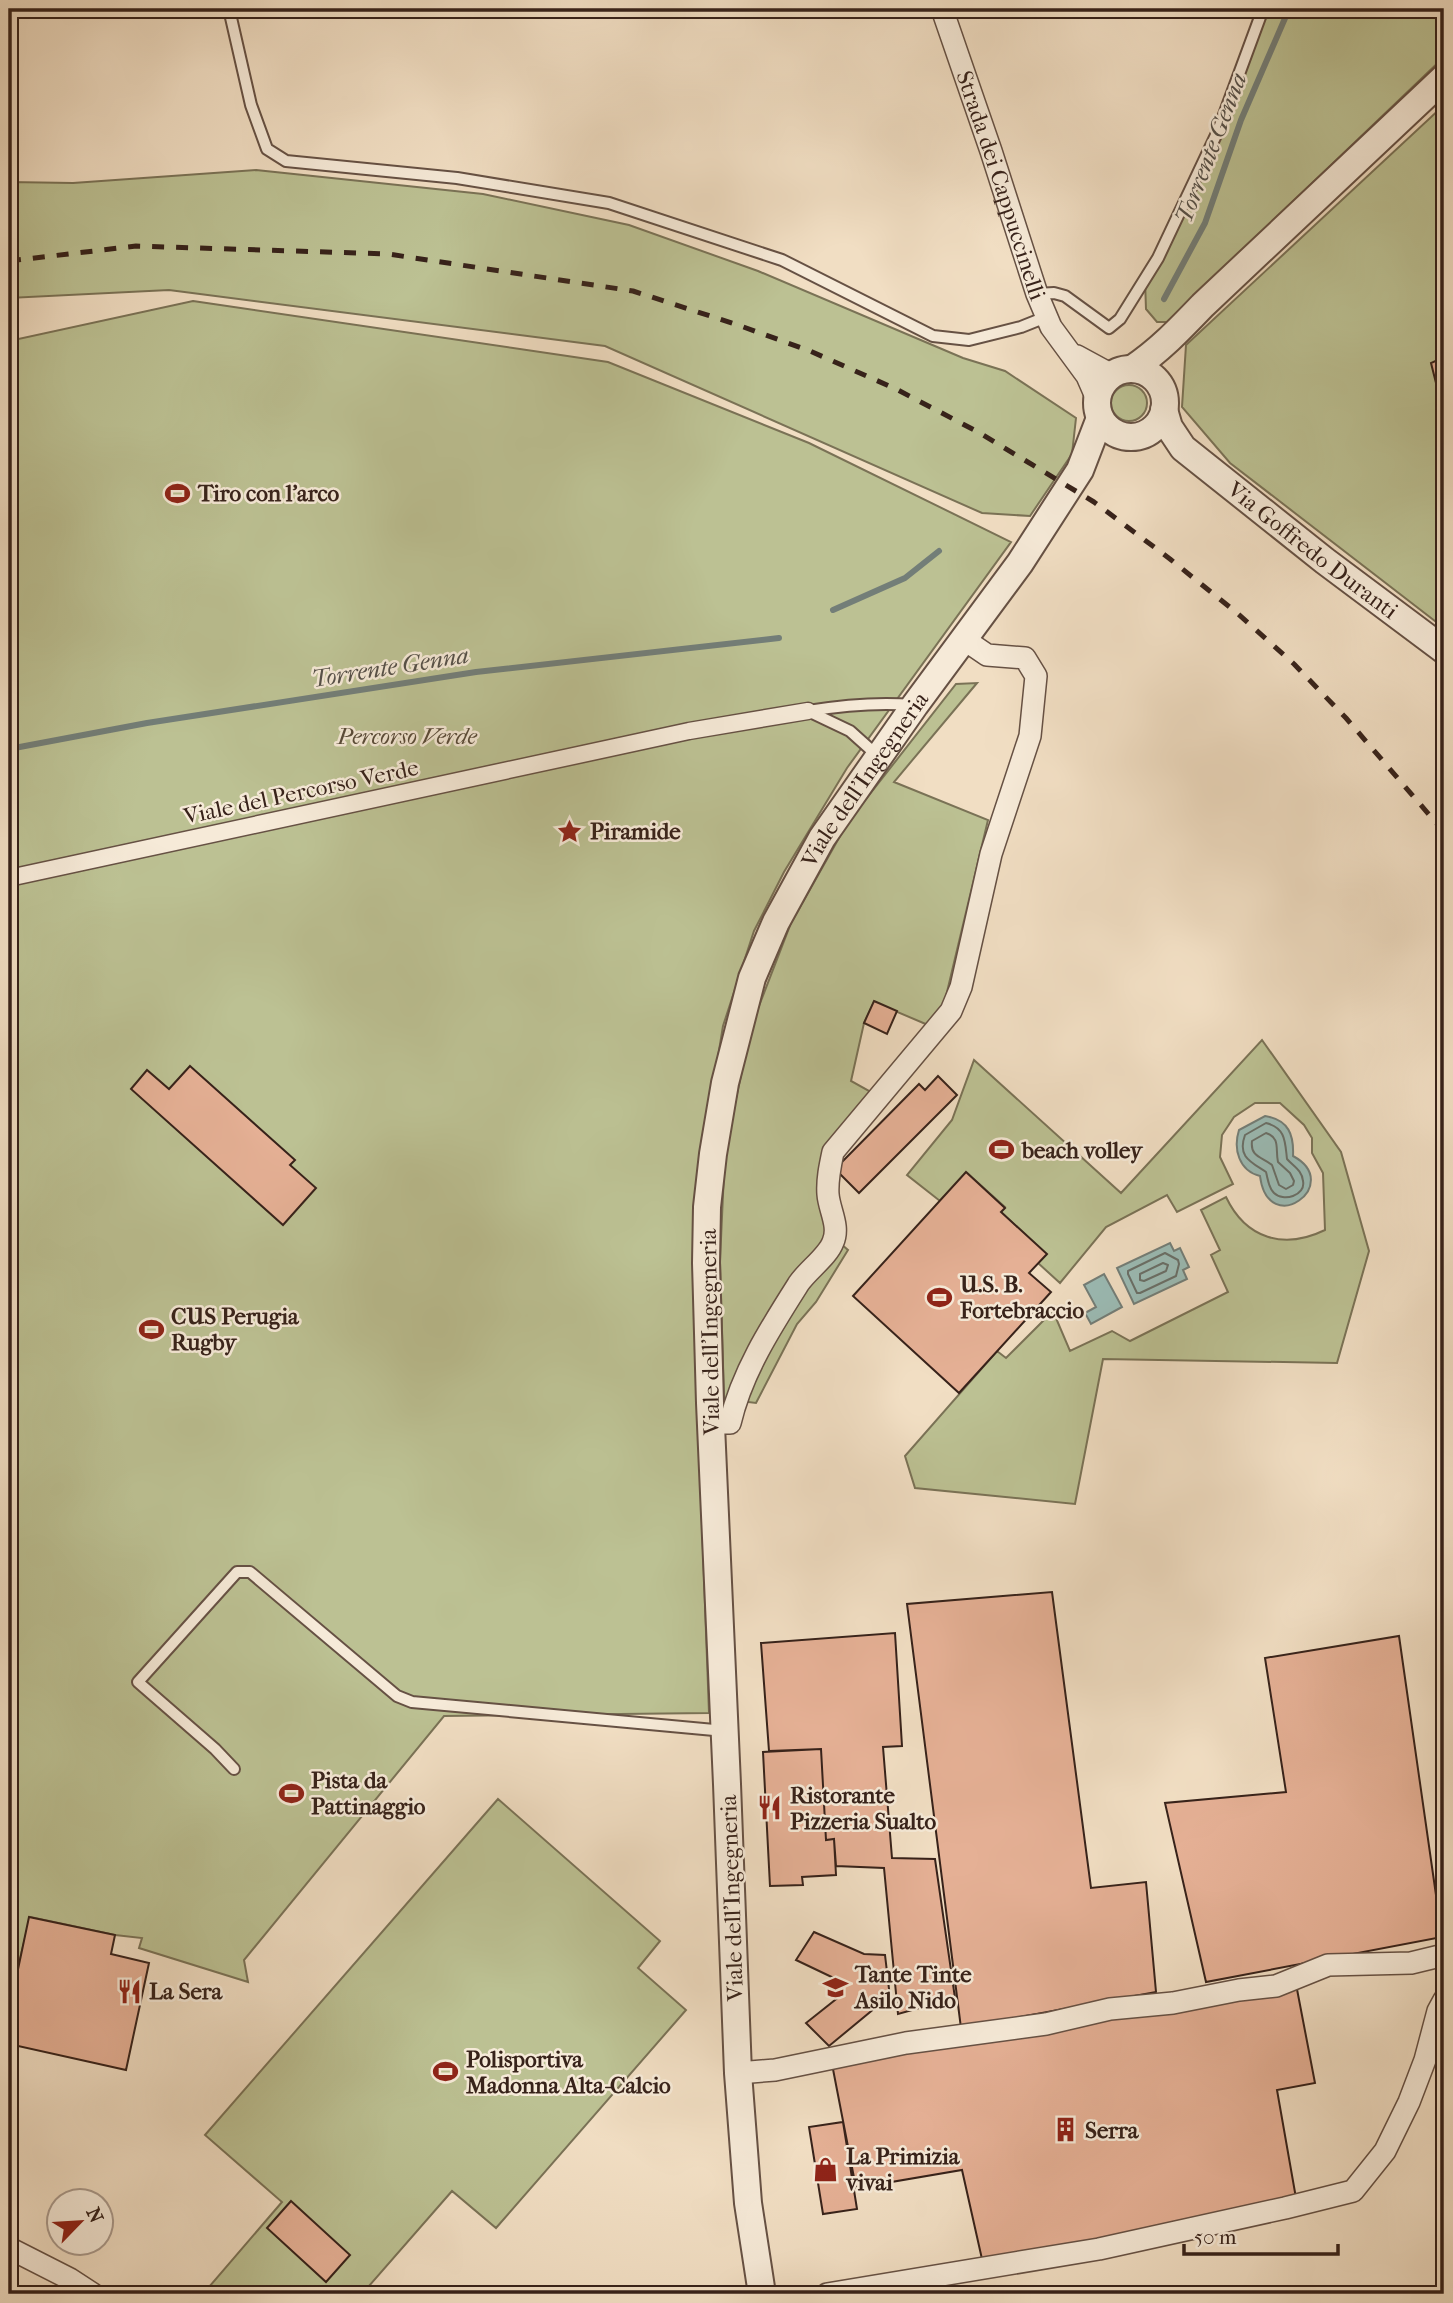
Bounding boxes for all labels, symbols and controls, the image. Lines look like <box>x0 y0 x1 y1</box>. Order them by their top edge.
street label: Strada dei Cappuccinelli <box>951 67 1052 304</box>
water label: Torrente Genna <box>1170 69 1252 227</box>
street label: Via Goffredo Duranti <box>1221 475 1403 624</box>
sports icon: Tiro con l'arco <box>164 479 192 507</box>
place label: Tiro con l'arco <box>197 480 340 507</box>
water label: Torrente Genna <box>309 641 471 693</box>
street label: Viale dell'Ingegneria <box>795 686 934 872</box>
park label: Percorso Verde <box>336 723 478 750</box>
street label: Viale del Percorso Verde <box>180 754 421 830</box>
place icon: Piramide <box>556 817 584 845</box>
place label: Piramide <box>590 818 681 845</box>
sports icon: beach volley <box>988 1136 1016 1164</box>
place label: beach volley <box>1021 1137 1144 1164</box>
street label: Viale dell'Ingegneria <box>695 1228 725 1436</box>
place label: U.S. B. Fortebraccio <box>959 1271 1084 1324</box>
sports icon: U.S. B. Fortebraccio <box>926 1283 954 1311</box>
place label: CUS Perugia Rugby <box>171 1303 300 1356</box>
sports icon: CUS Perugia Rugby <box>137 1315 165 1343</box>
place label: Pista da Pattinaggio <box>311 1767 426 1820</box>
sports icon: Pista da Pattinaggio <box>277 1779 305 1807</box>
place label: Ristorante Pizzeria Sualto <box>790 1782 936 1835</box>
street label: Viale dell'Ingegneria <box>715 1794 749 2003</box>
restaurant icon: Ristorante Pizzeria Sualto <box>756 1794 784 1822</box>
place label: Tante Tinte Asilo Nido <box>853 1961 972 2014</box>
school or university icon: Tante Tinte Asilo Nido <box>821 1973 849 2001</box>
restaurant icon: La Sera <box>115 1977 143 2005</box>
place label: La Sera <box>149 1978 224 2005</box>
place label: Polisportiva Madonna Alta-Calcio <box>466 2046 671 2099</box>
sports icon: Polisportiva Madonna Alta-Calcio <box>432 2058 460 2086</box>
building icon: Serra <box>1051 2116 1079 2144</box>
place label: Serra <box>1085 2117 1140 2144</box>
place label: La Primizia vivai <box>845 2143 961 2196</box>
shop icon: La Primizia vivai <box>812 2155 840 2183</box>
north arrow <box>46 2188 116 2258</box>
text: N <box>81 2204 108 2227</box>
scale bar <box>1184 2212 1338 2256</box>
text: 50 m <box>1194 2225 1237 2249</box>

